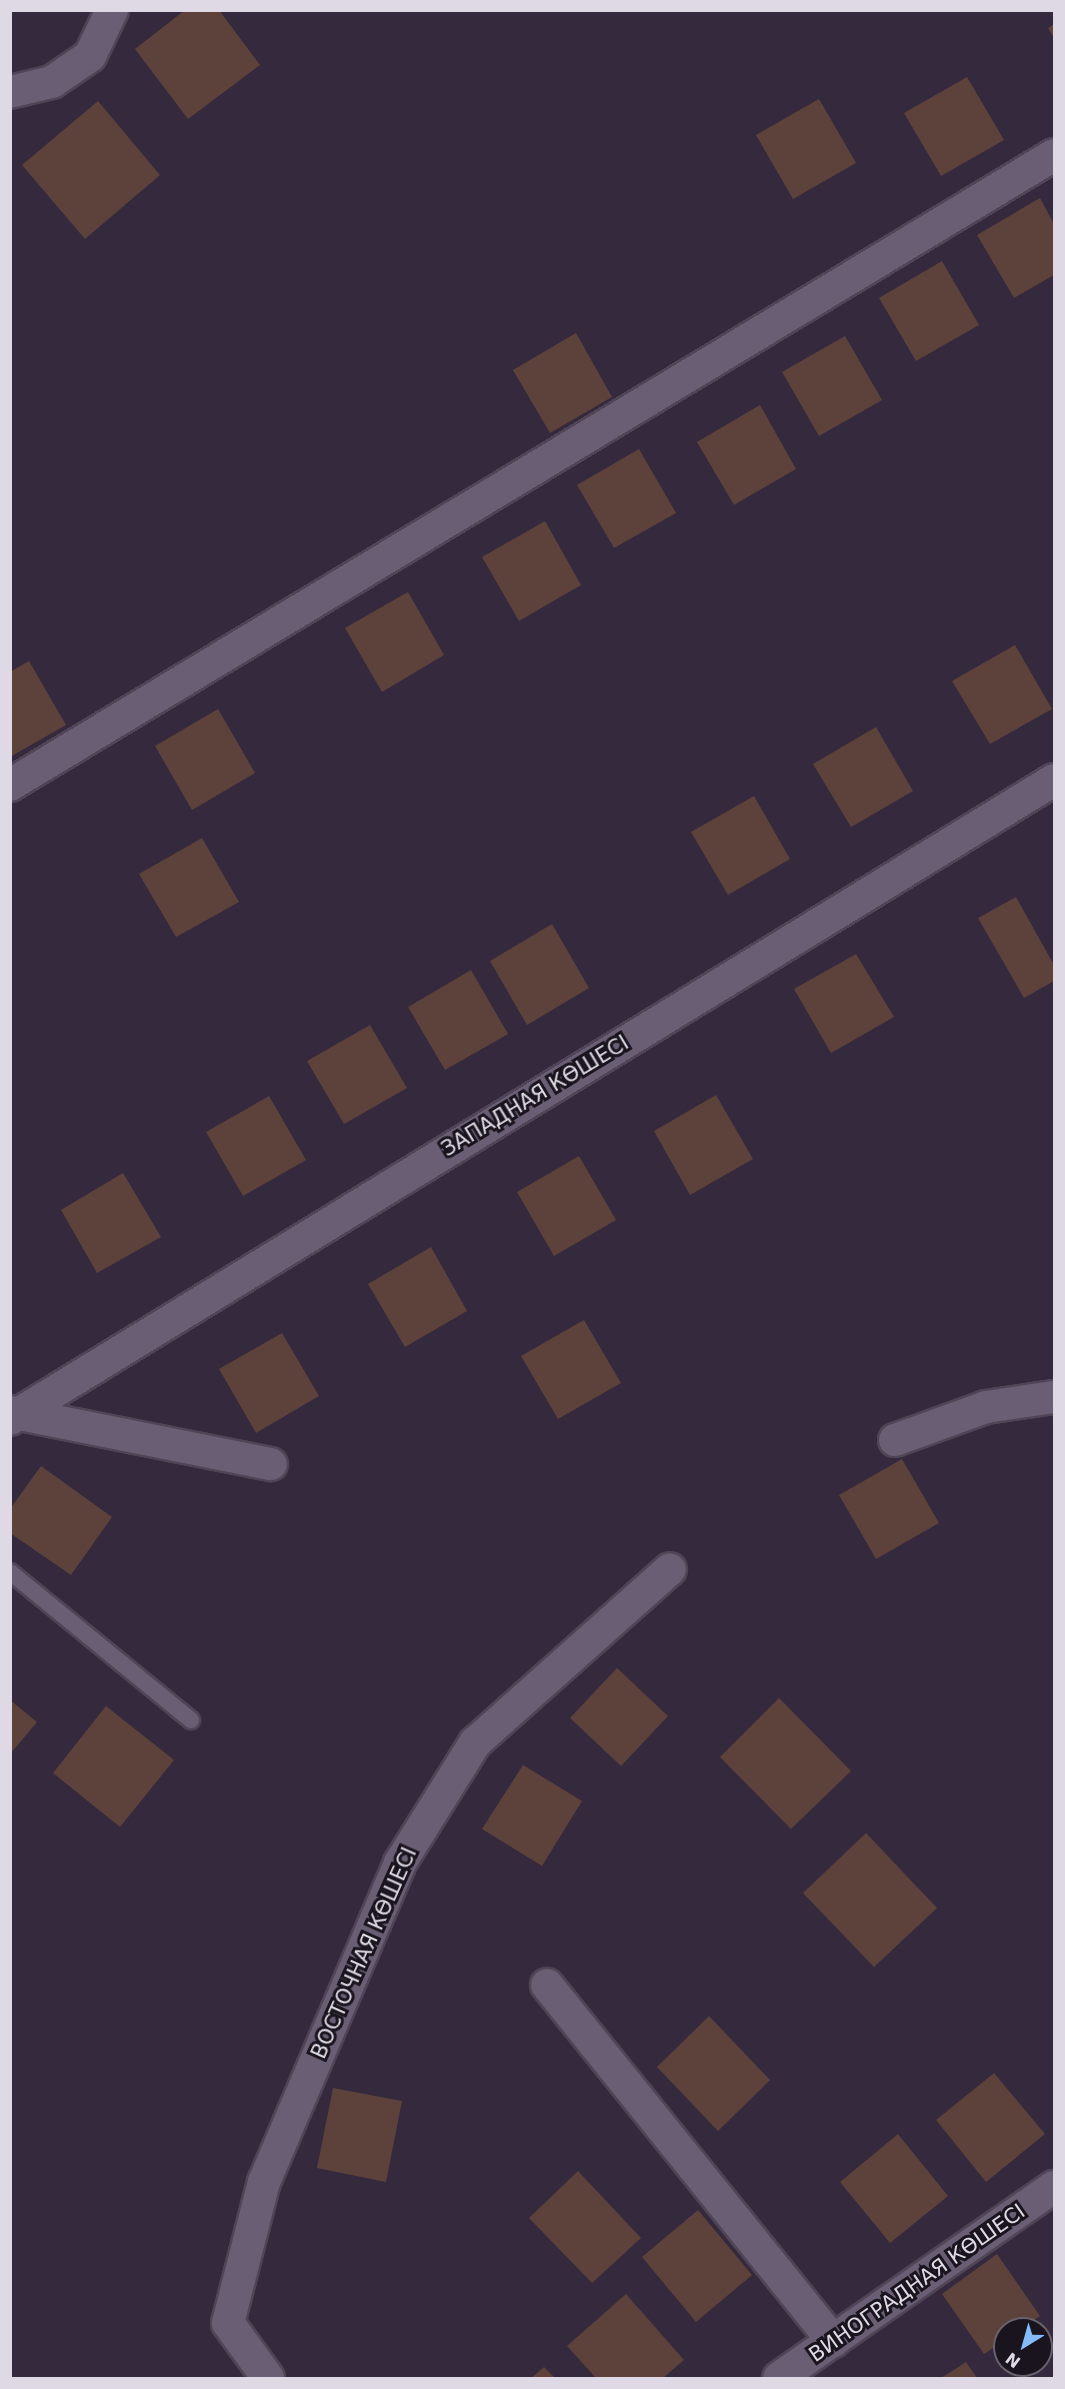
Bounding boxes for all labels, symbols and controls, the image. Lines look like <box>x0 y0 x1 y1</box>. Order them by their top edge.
street label: ЗАПАДНАЯ КӨШЕСІ <box>437 1030 633 1162</box>
street label: ВОСТОЧНАЯ КӨШЕСІ <box>306 1843 422 2063</box>
street label: ВИНОГРАДНАЯ КӨШЕСІ <box>804 2199 1030 2367</box>
north arrow <box>993 2317 1053 2377</box>
text: N <box>1002 2349 1024 2372</box>

